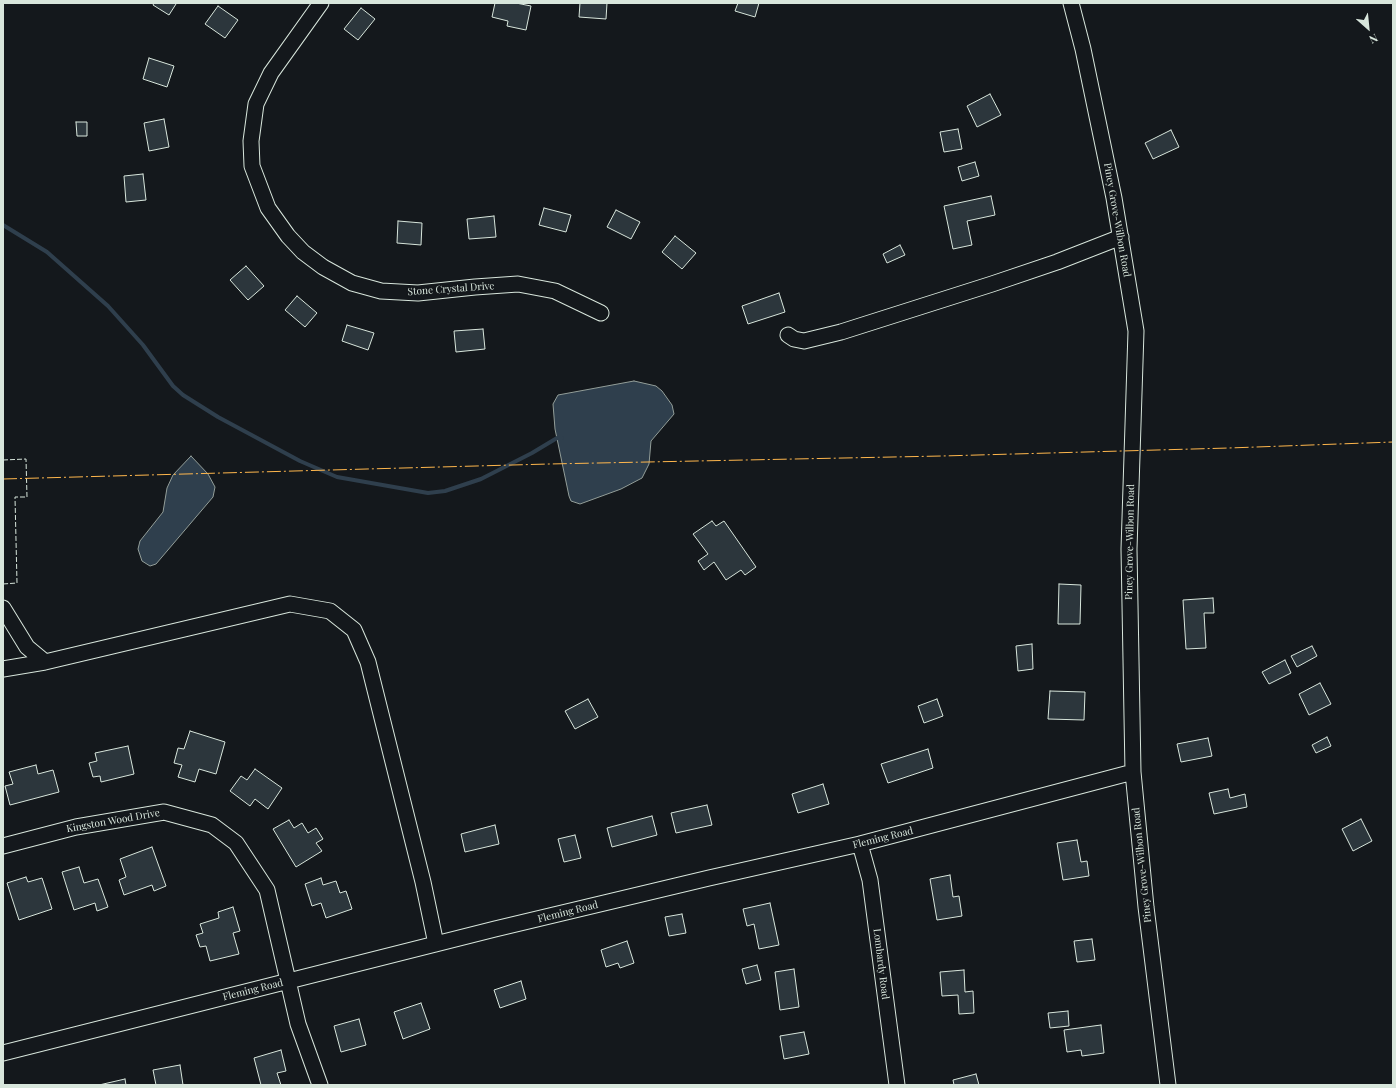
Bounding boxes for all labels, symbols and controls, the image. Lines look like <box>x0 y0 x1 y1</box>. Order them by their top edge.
north arrow <box>1348 8 1388 48</box>
text: N <box>1367 31 1381 48</box>
street label: Piney Grove-Wilbon Road <box>1101 162 1133 278</box>
street label: Stone Crystal Drive <box>407 280 495 298</box>
street label: Piney Grove-Wilbon Road <box>1123 484 1137 600</box>
street label: Kingston Wood Drive <box>65 807 161 835</box>
street label: Piney Grove-Wilbon Road <box>1130 807 1154 923</box>
street label: Fleming Road <box>852 825 914 851</box>
street label: Fleming Road <box>537 899 599 925</box>
street label: Lombardy Road <box>871 928 891 1000</box>
street label: Fleming Road <box>222 977 284 1003</box>

